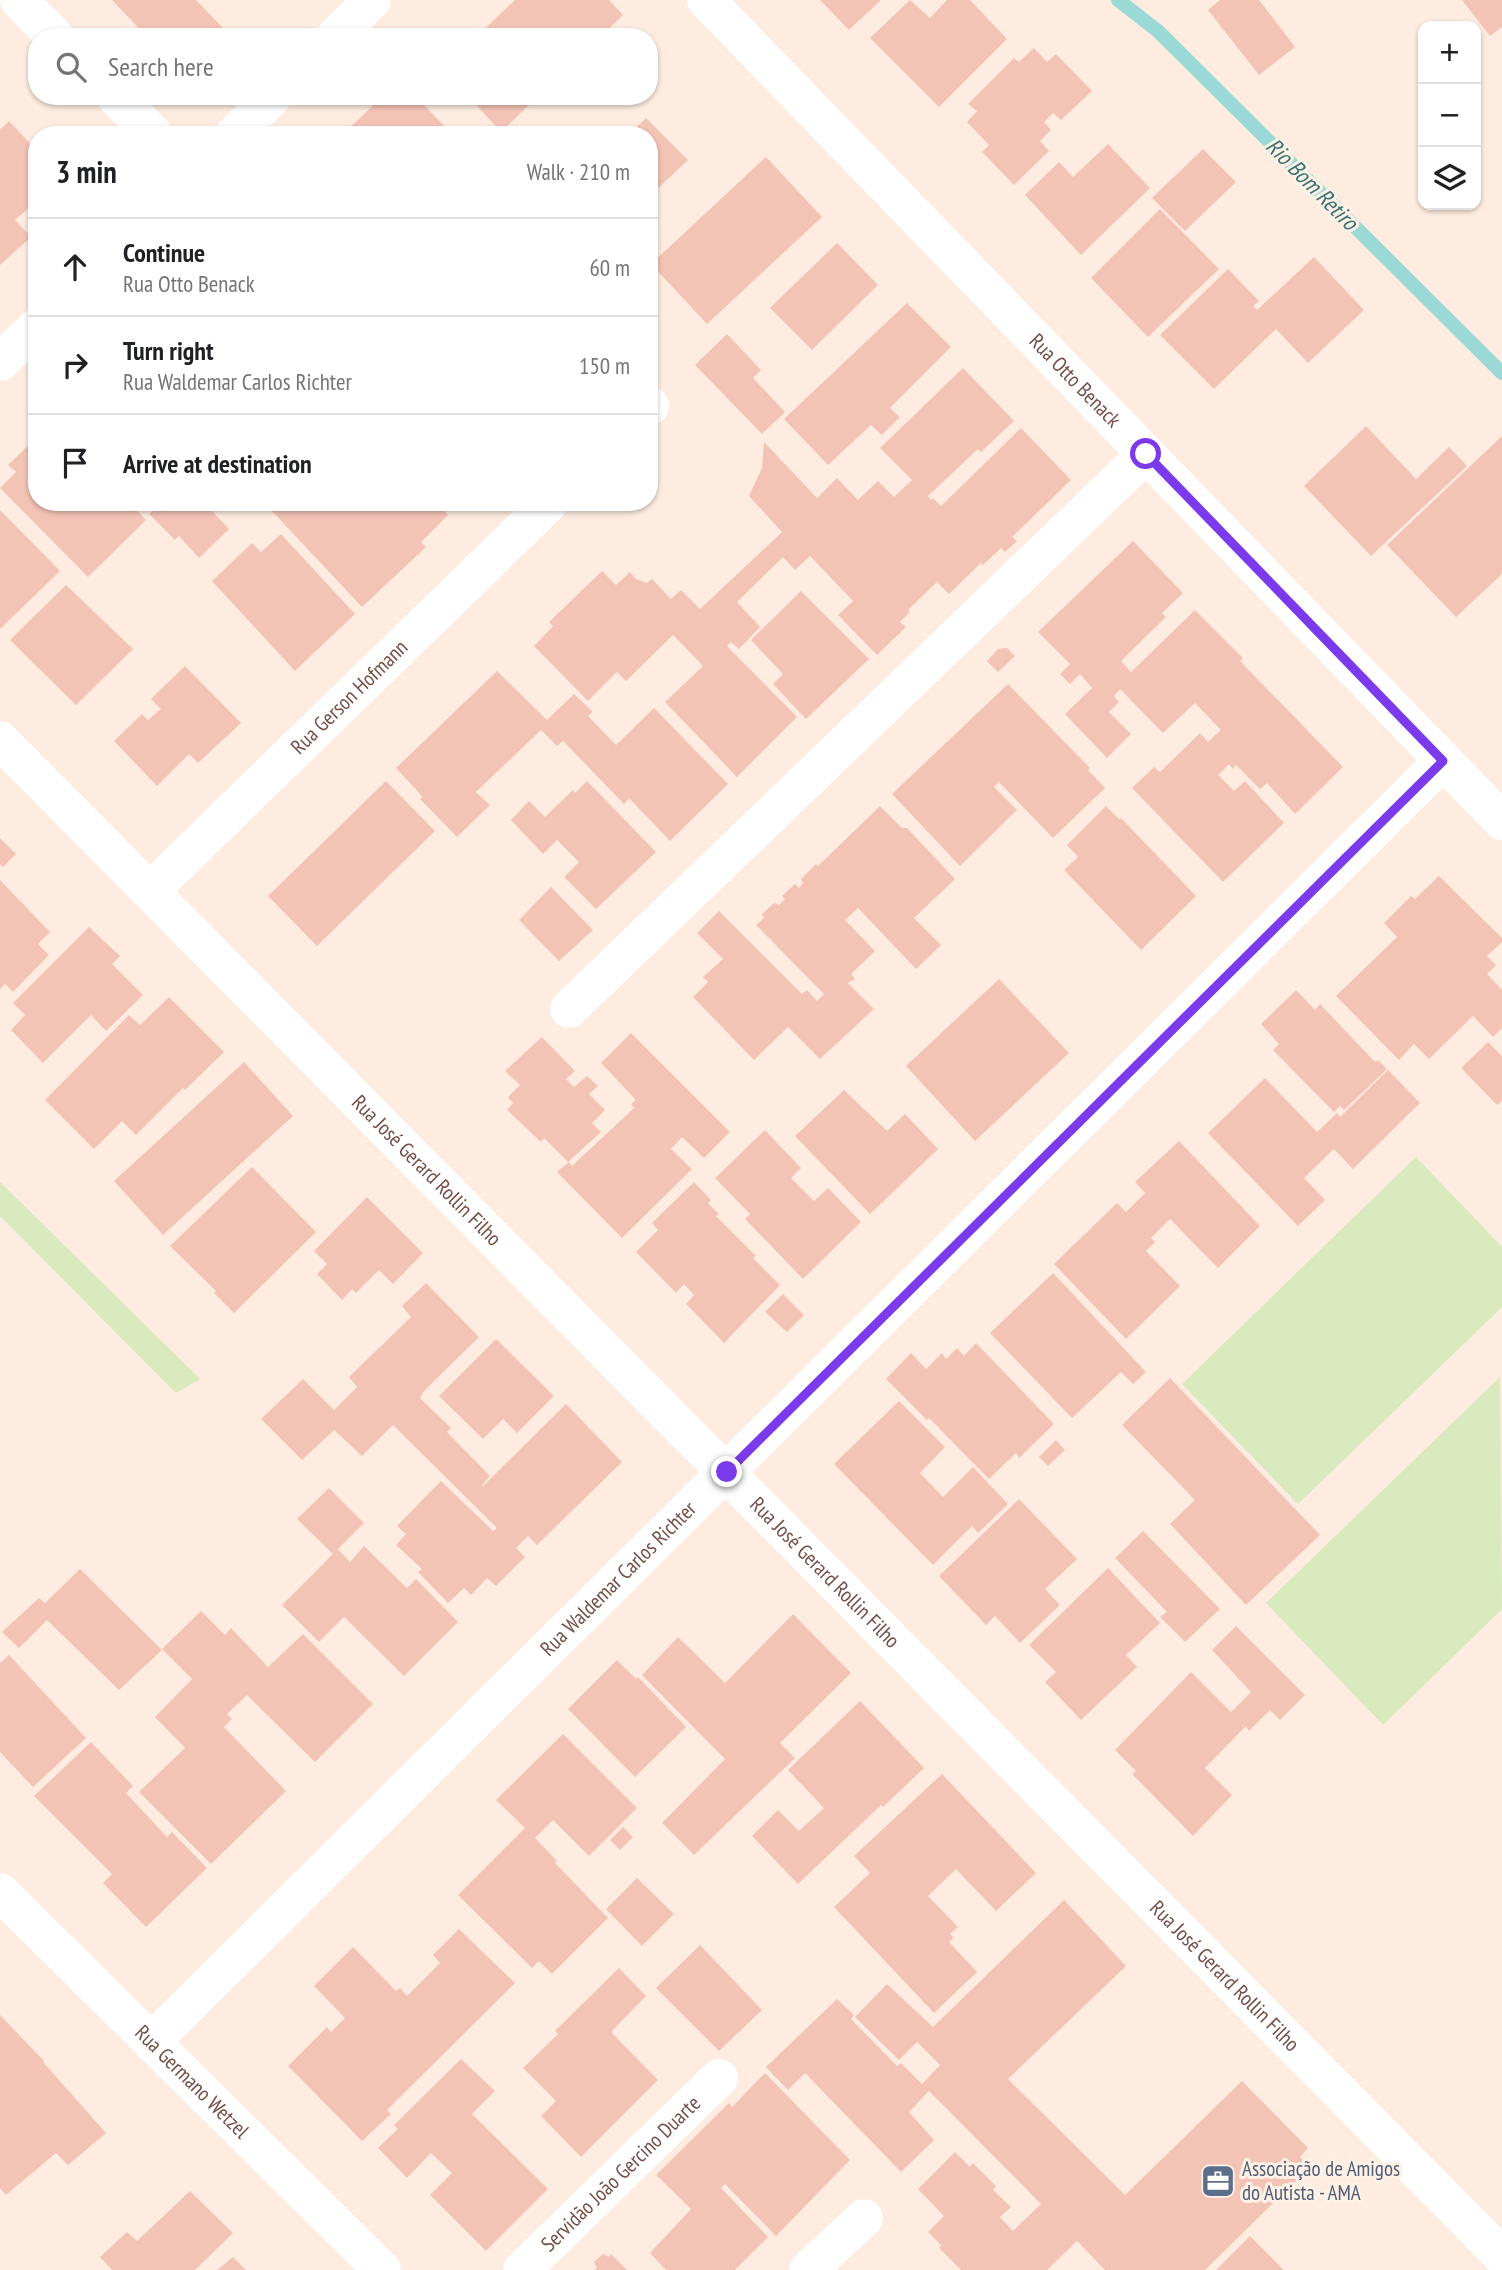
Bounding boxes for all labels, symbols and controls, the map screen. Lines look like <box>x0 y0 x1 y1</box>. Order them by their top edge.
map controls <box>1418 21 1481 210</box>
button: + <box>1418 21 1481 84</box>
search box <box>28 28 658 105</box>
icon: search <box>52 48 90 86</box>
text: Search here <box>108 50 214 83</box>
button: − <box>1418 84 1481 147</box>
water label: Rio Bom Retiro <box>1260 131 1366 237</box>
button: layers <box>1418 147 1481 210</box>
text: 3 min <box>56 152 117 191</box>
text: Walk · 210 m <box>527 157 630 186</box>
text: Continue <box>123 236 205 269</box>
icon: ahead <box>56 248 94 286</box>
text: 60 m <box>589 253 630 282</box>
text: Rua Otto Benack <box>123 269 255 298</box>
street label: Rua Otto Benack <box>1024 328 1127 433</box>
text: Turn right <box>123 334 214 367</box>
icon: right <box>56 346 94 384</box>
text: 150 m <box>579 351 630 380</box>
text: Rua Waldemar Carlos Richter <box>123 367 352 396</box>
route start <box>1130 438 1161 469</box>
icon: arrive <box>56 444 94 482</box>
text: Arrive at destination <box>123 447 312 480</box>
street label: Rua Gerson Hofmann <box>285 634 413 760</box>
street label: Rua José Gerard Rollin Filho <box>346 1089 508 1251</box>
route end <box>711 1456 742 1487</box>
street label: Rua José Gerard Rollin Filho <box>745 1491 906 1653</box>
street label: Rua Waldemar Carlos Richter <box>534 1495 702 1662</box>
street label: Rua José Gerard Rollin Filho <box>1144 1895 1306 2057</box>
street label: Rua Germano Wetzel <box>129 2019 255 2144</box>
street label: Servidão João Gercino Duarte <box>535 2090 706 2257</box>
place label: Associação de Amigos do Autista - AMA <box>1242 2155 1400 2206</box>
office icon: Associação de Amigos do Autista - AMA <box>1199 2162 1237 2200</box>

